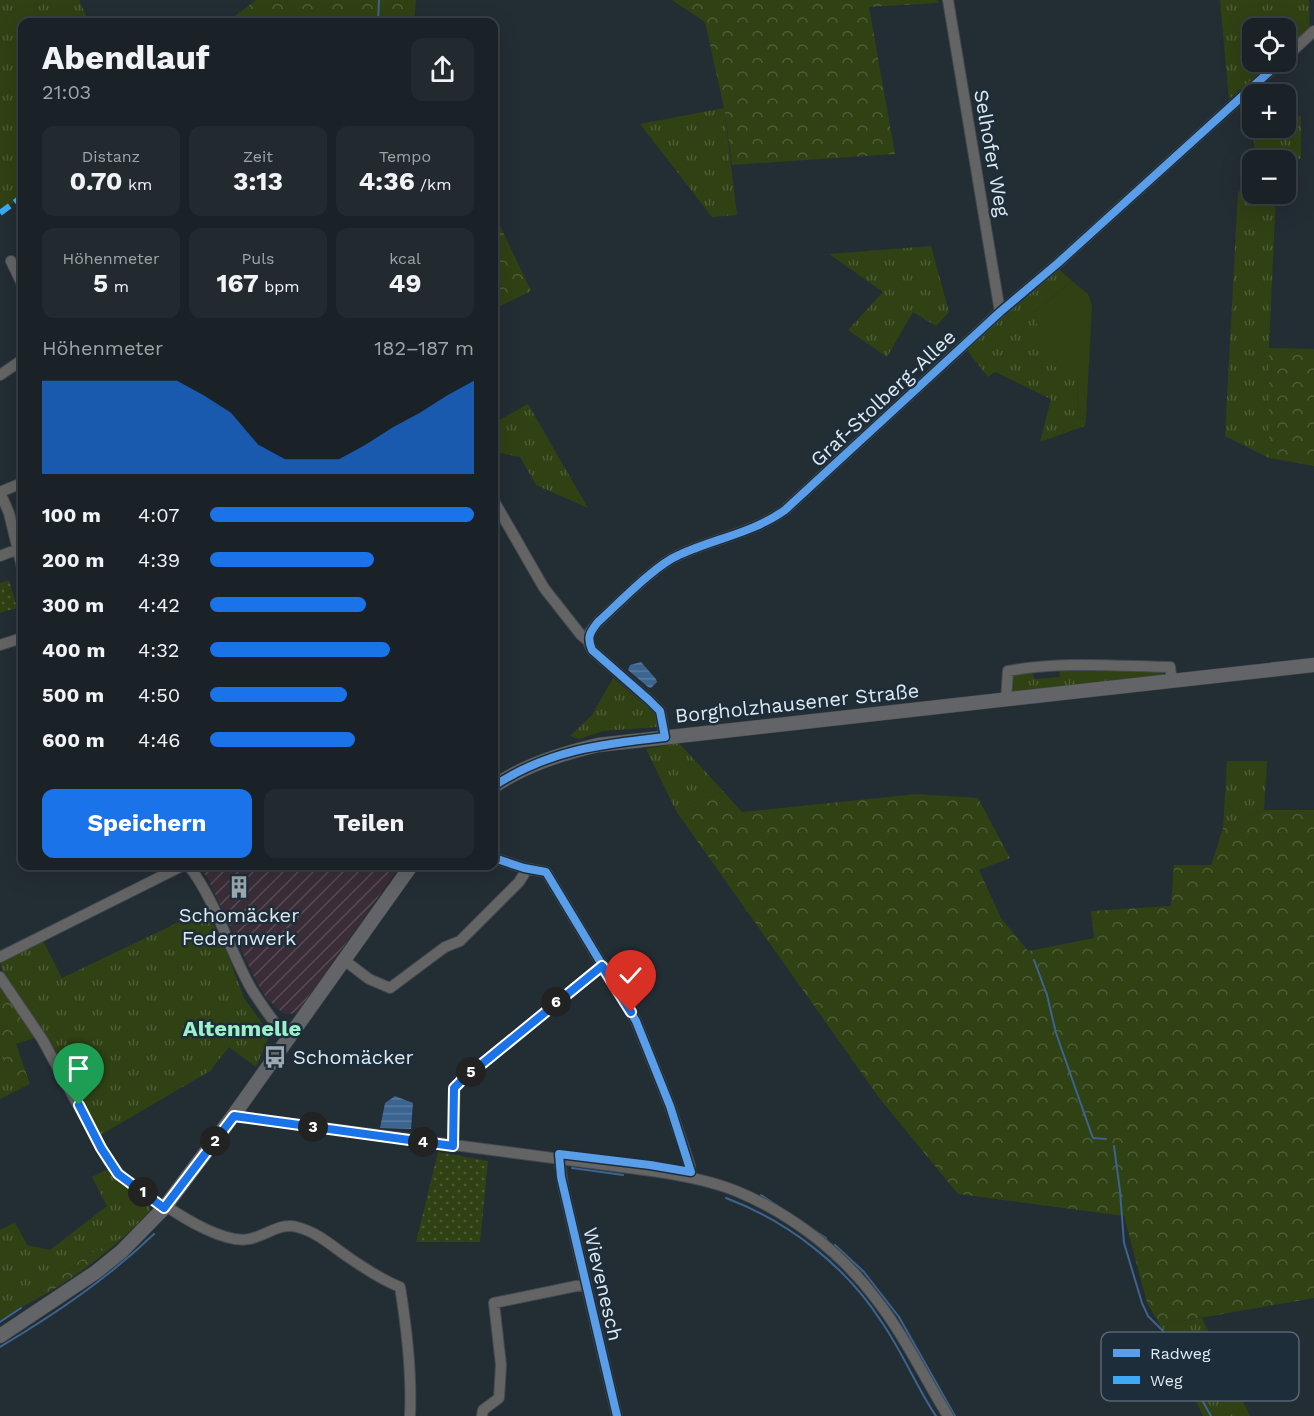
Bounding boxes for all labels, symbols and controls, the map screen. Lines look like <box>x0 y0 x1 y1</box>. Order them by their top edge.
map controls <box>1242 18 1296 204</box>
button: locate <box>1242 18 1296 72</box>
text: Abendlauf <box>42 38 210 77</box>
button: share <box>411 38 474 101</box>
text: 21:03 <box>42 80 91 104</box>
button: + <box>1242 84 1296 138</box>
street label: Selhofer Weg <box>969 88 1015 219</box>
text: Distanz <box>82 147 140 166</box>
text: Zeit <box>243 147 273 166</box>
text: Tempo <box>379 147 431 166</box>
button: − <box>1242 150 1296 204</box>
text: 0.70 <box>70 166 123 196</box>
text: 3:13 <box>233 166 283 196</box>
text: 4:36 <box>359 166 415 196</box>
text: km <box>123 175 152 194</box>
text: /km <box>415 175 451 194</box>
text: Höhenmeter <box>63 249 159 268</box>
text: Puls <box>242 249 274 268</box>
text: kcal <box>389 249 421 268</box>
text: 5 <box>93 268 108 298</box>
text: 167 <box>216 268 259 298</box>
text: 49 <box>389 268 421 298</box>
text: m <box>108 277 129 296</box>
text: bpm <box>259 277 300 296</box>
street label: Graf-Stolberg-Allee <box>805 324 961 472</box>
text: Höhenmeter <box>42 336 163 360</box>
text: 182–187 m <box>374 336 474 360</box>
text: 100 m <box>42 503 101 527</box>
text: 4:07 <box>138 503 179 527</box>
text: 200 m <box>42 548 104 572</box>
text: 4:39 <box>138 548 180 572</box>
text: 300 m <box>42 593 104 617</box>
text: 4:42 <box>138 593 180 617</box>
text: 400 m <box>42 638 105 662</box>
text: 4:32 <box>138 638 179 662</box>
street label: Borgholzhausener Straße <box>674 678 920 728</box>
text: 500 m <box>42 683 104 707</box>
text: 4:50 <box>138 683 180 707</box>
text: 600 m <box>42 728 105 752</box>
text: 4:46 <box>138 728 181 752</box>
button: Speichern <box>42 789 252 858</box>
button: Teilen <box>264 789 474 858</box>
building icon: Schomäcker Federnwerk <box>226 874 252 900</box>
place label: Schomäcker Federnwerk <box>179 903 299 950</box>
pin <box>605 950 656 1012</box>
icon: check <box>614 959 647 992</box>
pin: 6 <box>541 987 571 1017</box>
text: 6 <box>551 992 561 1011</box>
district label: Altenmelle <box>183 1016 301 1041</box>
pin <box>53 1043 104 1105</box>
bus stop icon: Schomäcker <box>262 1044 288 1070</box>
place label: Schomäcker <box>293 1045 414 1069</box>
icon: arrive <box>62 1052 95 1085</box>
pin: 5 <box>456 1057 486 1087</box>
text: 5 <box>466 1062 476 1081</box>
pin: 3 <box>298 1112 328 1142</box>
text: 3 <box>308 1117 318 1136</box>
pin: 2 <box>200 1126 230 1156</box>
pin: 4 <box>408 1127 438 1157</box>
text: 2 <box>210 1131 220 1150</box>
text: 4 <box>418 1132 428 1151</box>
pin: 1 <box>128 1177 158 1207</box>
text: 1 <box>140 1182 146 1201</box>
street label: Wievenesch <box>578 1225 628 1343</box>
legend <box>1101 1332 1299 1401</box>
text: Radweg <box>1150 1344 1211 1363</box>
text: Weg <box>1150 1371 1183 1390</box>

